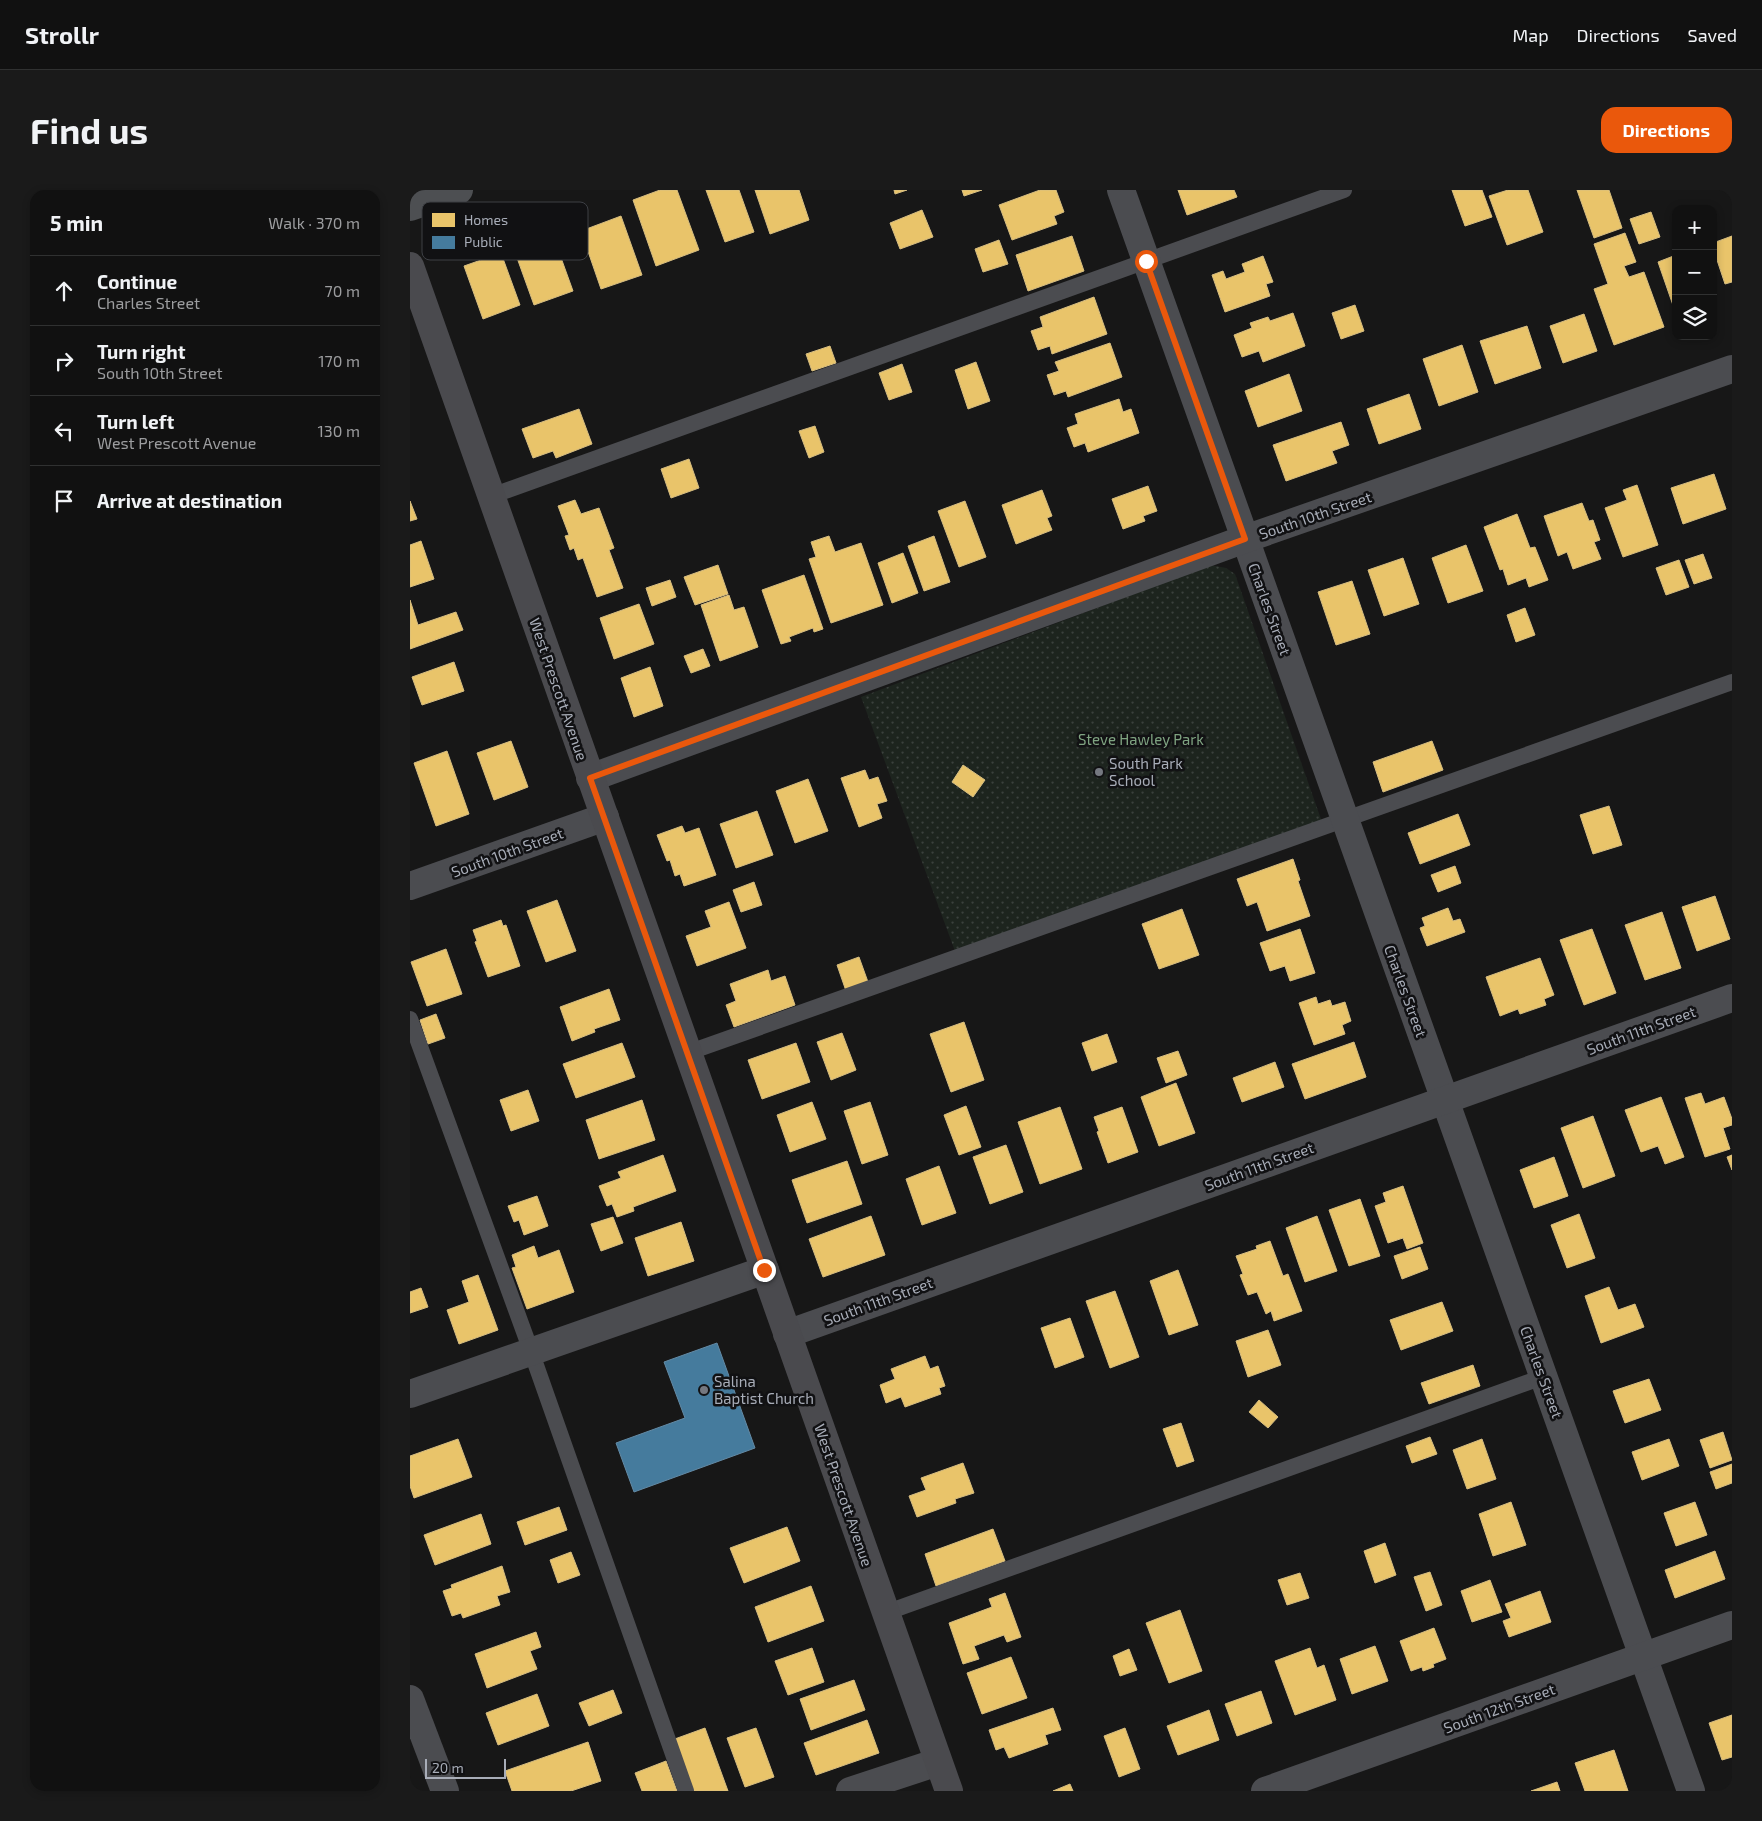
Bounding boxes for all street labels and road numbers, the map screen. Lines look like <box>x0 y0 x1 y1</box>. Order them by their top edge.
street label: South 10th Street <box>1256 487 1374 543</box>
street label: Charles Street <box>1245 560 1295 658</box>
street label: West Prescott Avenue <box>526 615 592 763</box>
street label: South 10th Street <box>449 823 566 881</box>
street label: Charles Street <box>1381 942 1431 1040</box>
street label: South 11th Street <box>1584 1002 1698 1058</box>
street label: South 11th Street <box>1202 1138 1316 1194</box>
street label: South 11th Street <box>821 1273 935 1329</box>
street label: Charles Street <box>1517 1323 1567 1421</box>
street label: West Prescott Avenue <box>811 1421 877 1569</box>
street label: South 12th Street <box>1441 1679 1557 1736</box>

